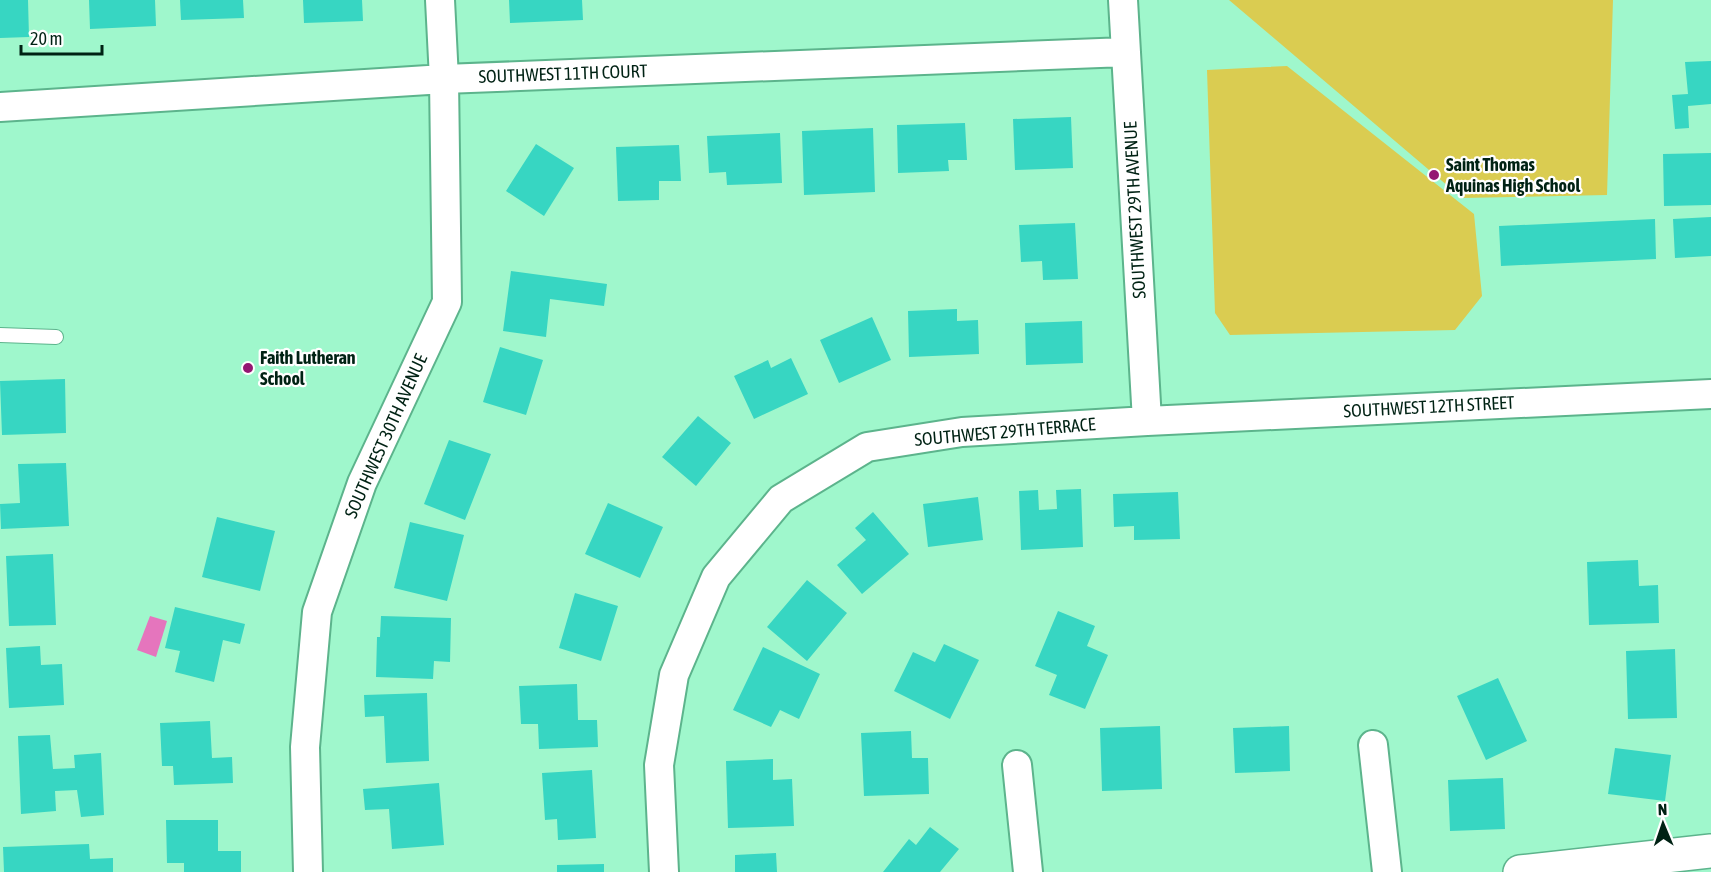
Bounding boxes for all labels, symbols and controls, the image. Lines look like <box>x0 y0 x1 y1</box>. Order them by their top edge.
scale bar <box>21 18 102 56</box>
text: 20 m <box>30 28 62 49</box>
street label: SOUTHWEST 11TH COURT <box>478 60 648 87</box>
street label: SOUTHWEST 29TH AVENUE <box>1119 121 1150 299</box>
place label: Saint Thomas Aquinas High School <box>1445 154 1581 196</box>
marker: Saint Thomas Aquinas High School <box>1427 168 1441 182</box>
place label: Faith Lutheran School <box>260 347 356 389</box>
street label: SOUTHWEST 30TH AVENUE <box>340 350 431 521</box>
marker: Faith Lutheran School <box>241 361 255 375</box>
street label: SOUTHWEST 12TH STREET <box>1343 392 1515 421</box>
street label: SOUTHWEST 29TH TERRACE <box>914 413 1097 450</box>
north arrow <box>1633 794 1693 854</box>
text: N <box>1657 800 1668 818</box>

